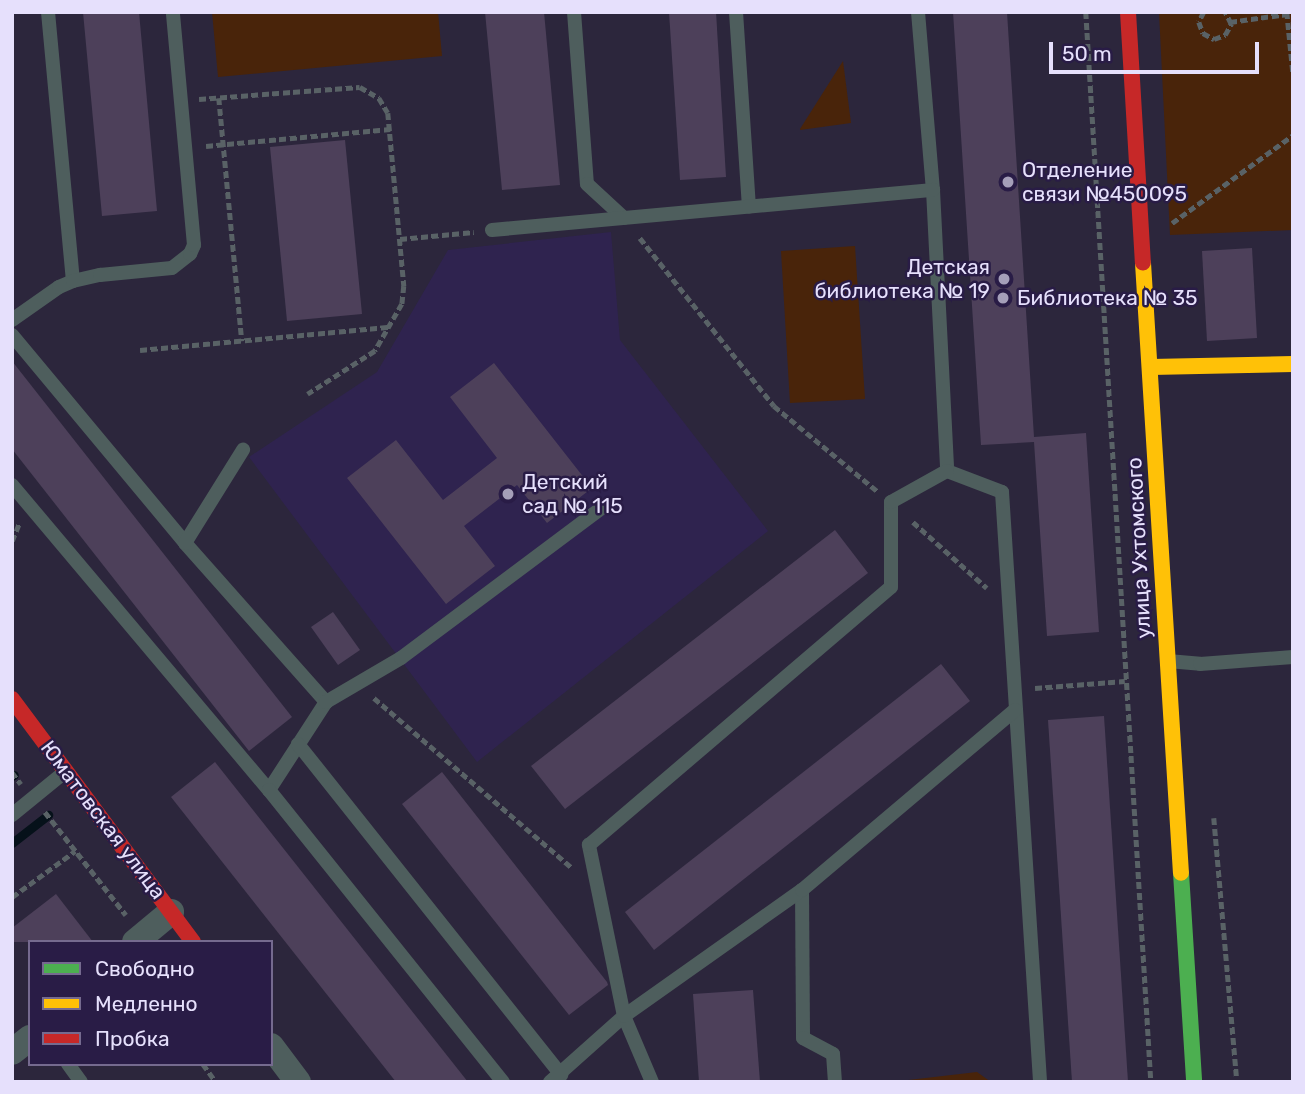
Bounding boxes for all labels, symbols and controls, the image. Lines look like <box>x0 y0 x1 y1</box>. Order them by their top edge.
scale bar <box>1053 28 1263 72</box>
text: 50 m <box>1062 41 1112 66</box>
place label: Отделение связи №450095 <box>1022 157 1187 207</box>
marker: Отделение связи №450095 <box>1000 174 1016 190</box>
place label: Детская библиотека № 19 <box>814 254 990 304</box>
marker: Детская библиотека № 19 <box>996 271 1012 287</box>
place label: Библиотека № 35 <box>1017 285 1197 311</box>
marker: Библиотека № 35 <box>995 290 1011 306</box>
street label: улица Ухтомского <box>1122 457 1156 639</box>
place label: Детский сад № 115 <box>522 469 623 519</box>
marker: Детский сад № 115 <box>500 486 516 502</box>
street label: Юматовская улица <box>35 736 171 904</box>
legend <box>28 940 273 1066</box>
text: Свободно <box>95 956 195 981</box>
text: Медленно <box>95 991 198 1016</box>
text: Пробка <box>95 1026 170 1051</box>

